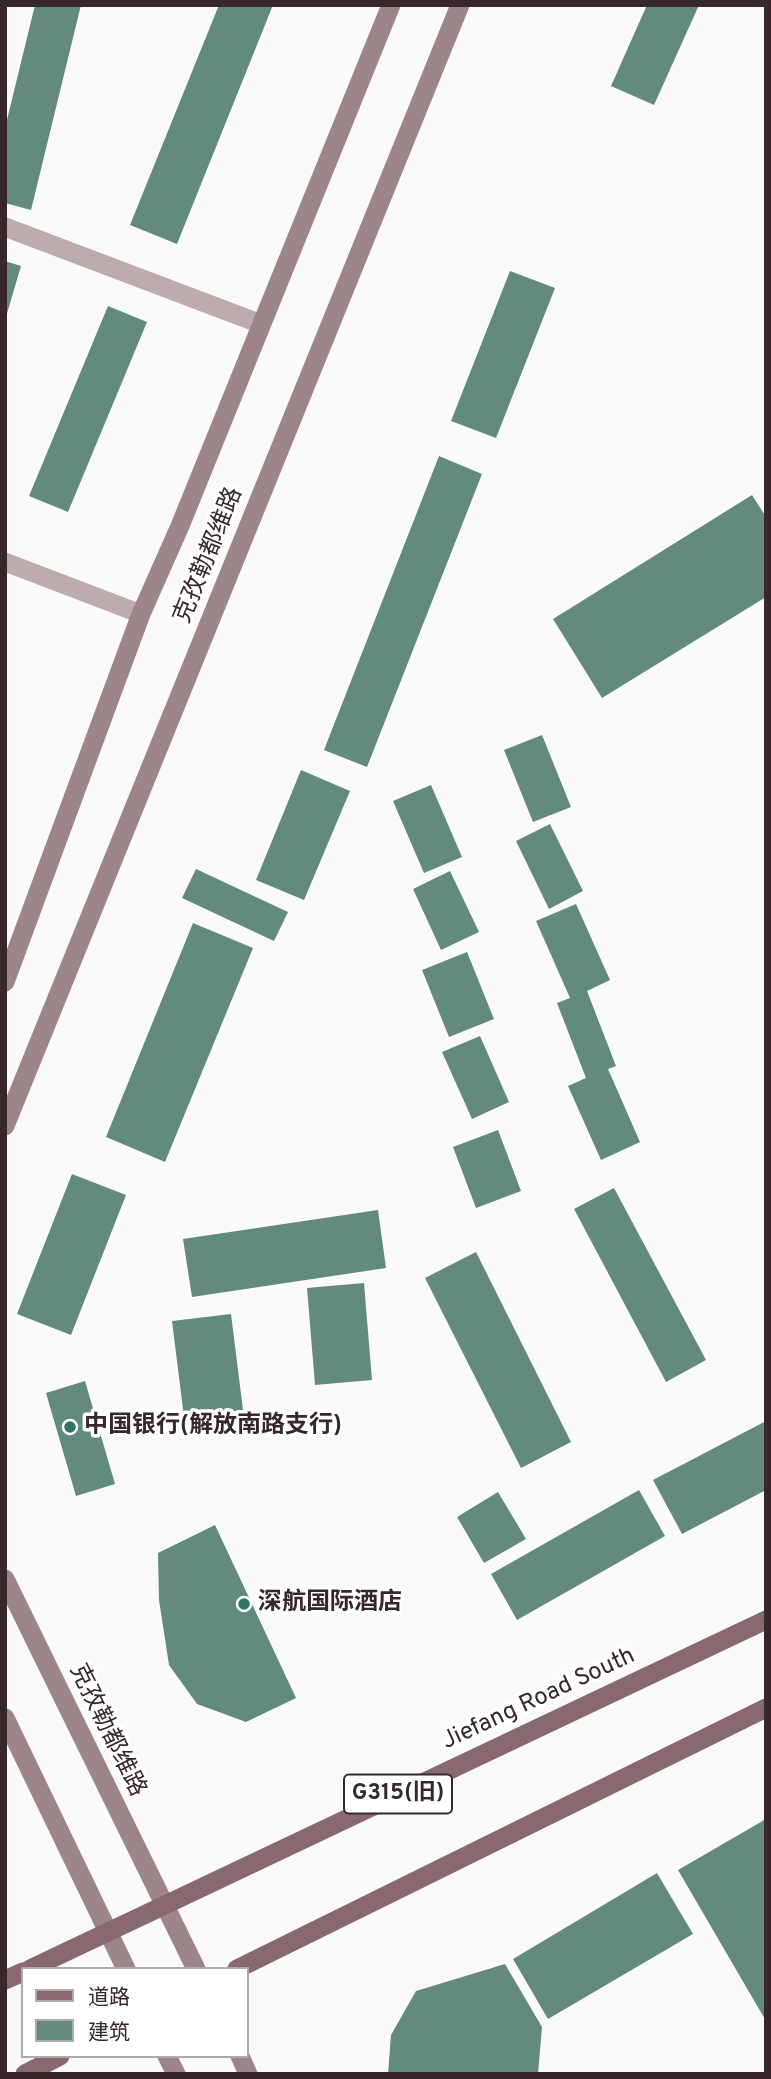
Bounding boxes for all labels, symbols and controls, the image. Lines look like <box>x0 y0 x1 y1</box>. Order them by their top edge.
street label: 克孜勒都维路 <box>170 484 250 628</box>
place label: 中国银行(解放南路支行) <box>84 1413 342 1441</box>
marker: 中国银行(解放南路支行) <box>62 1419 78 1435</box>
place label: 深航国际酒店 <box>258 1590 402 1618</box>
marker: 深航国际酒店 <box>236 1596 252 1612</box>
street label: Jiefang Road South <box>438 1643 640 1757</box>
street label: 克孜勒都维路 <box>61 1660 151 1802</box>
road number: G315(旧) <box>344 1774 452 1814</box>
legend <box>21 1967 248 2058</box>
text: 道路 <box>88 1985 130 2012</box>
text: 建筑 <box>88 2020 130 2047</box>

